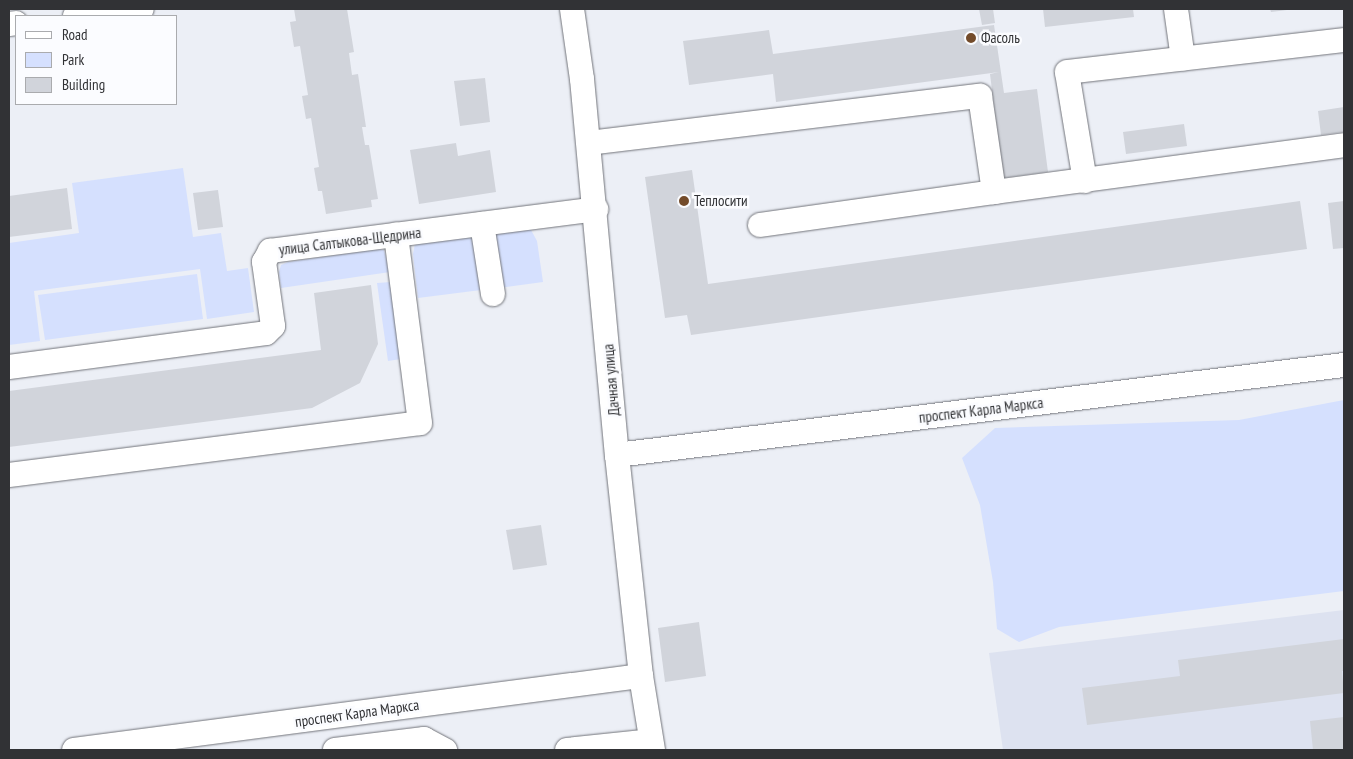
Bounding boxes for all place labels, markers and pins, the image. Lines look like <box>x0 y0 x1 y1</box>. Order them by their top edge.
place label: Фасоль <box>981 29 1020 47</box>
marker: Фасоль <box>965 32 977 44</box>
place label: Теплосити <box>694 192 748 210</box>
marker: Теплосити <box>678 195 690 207</box>

